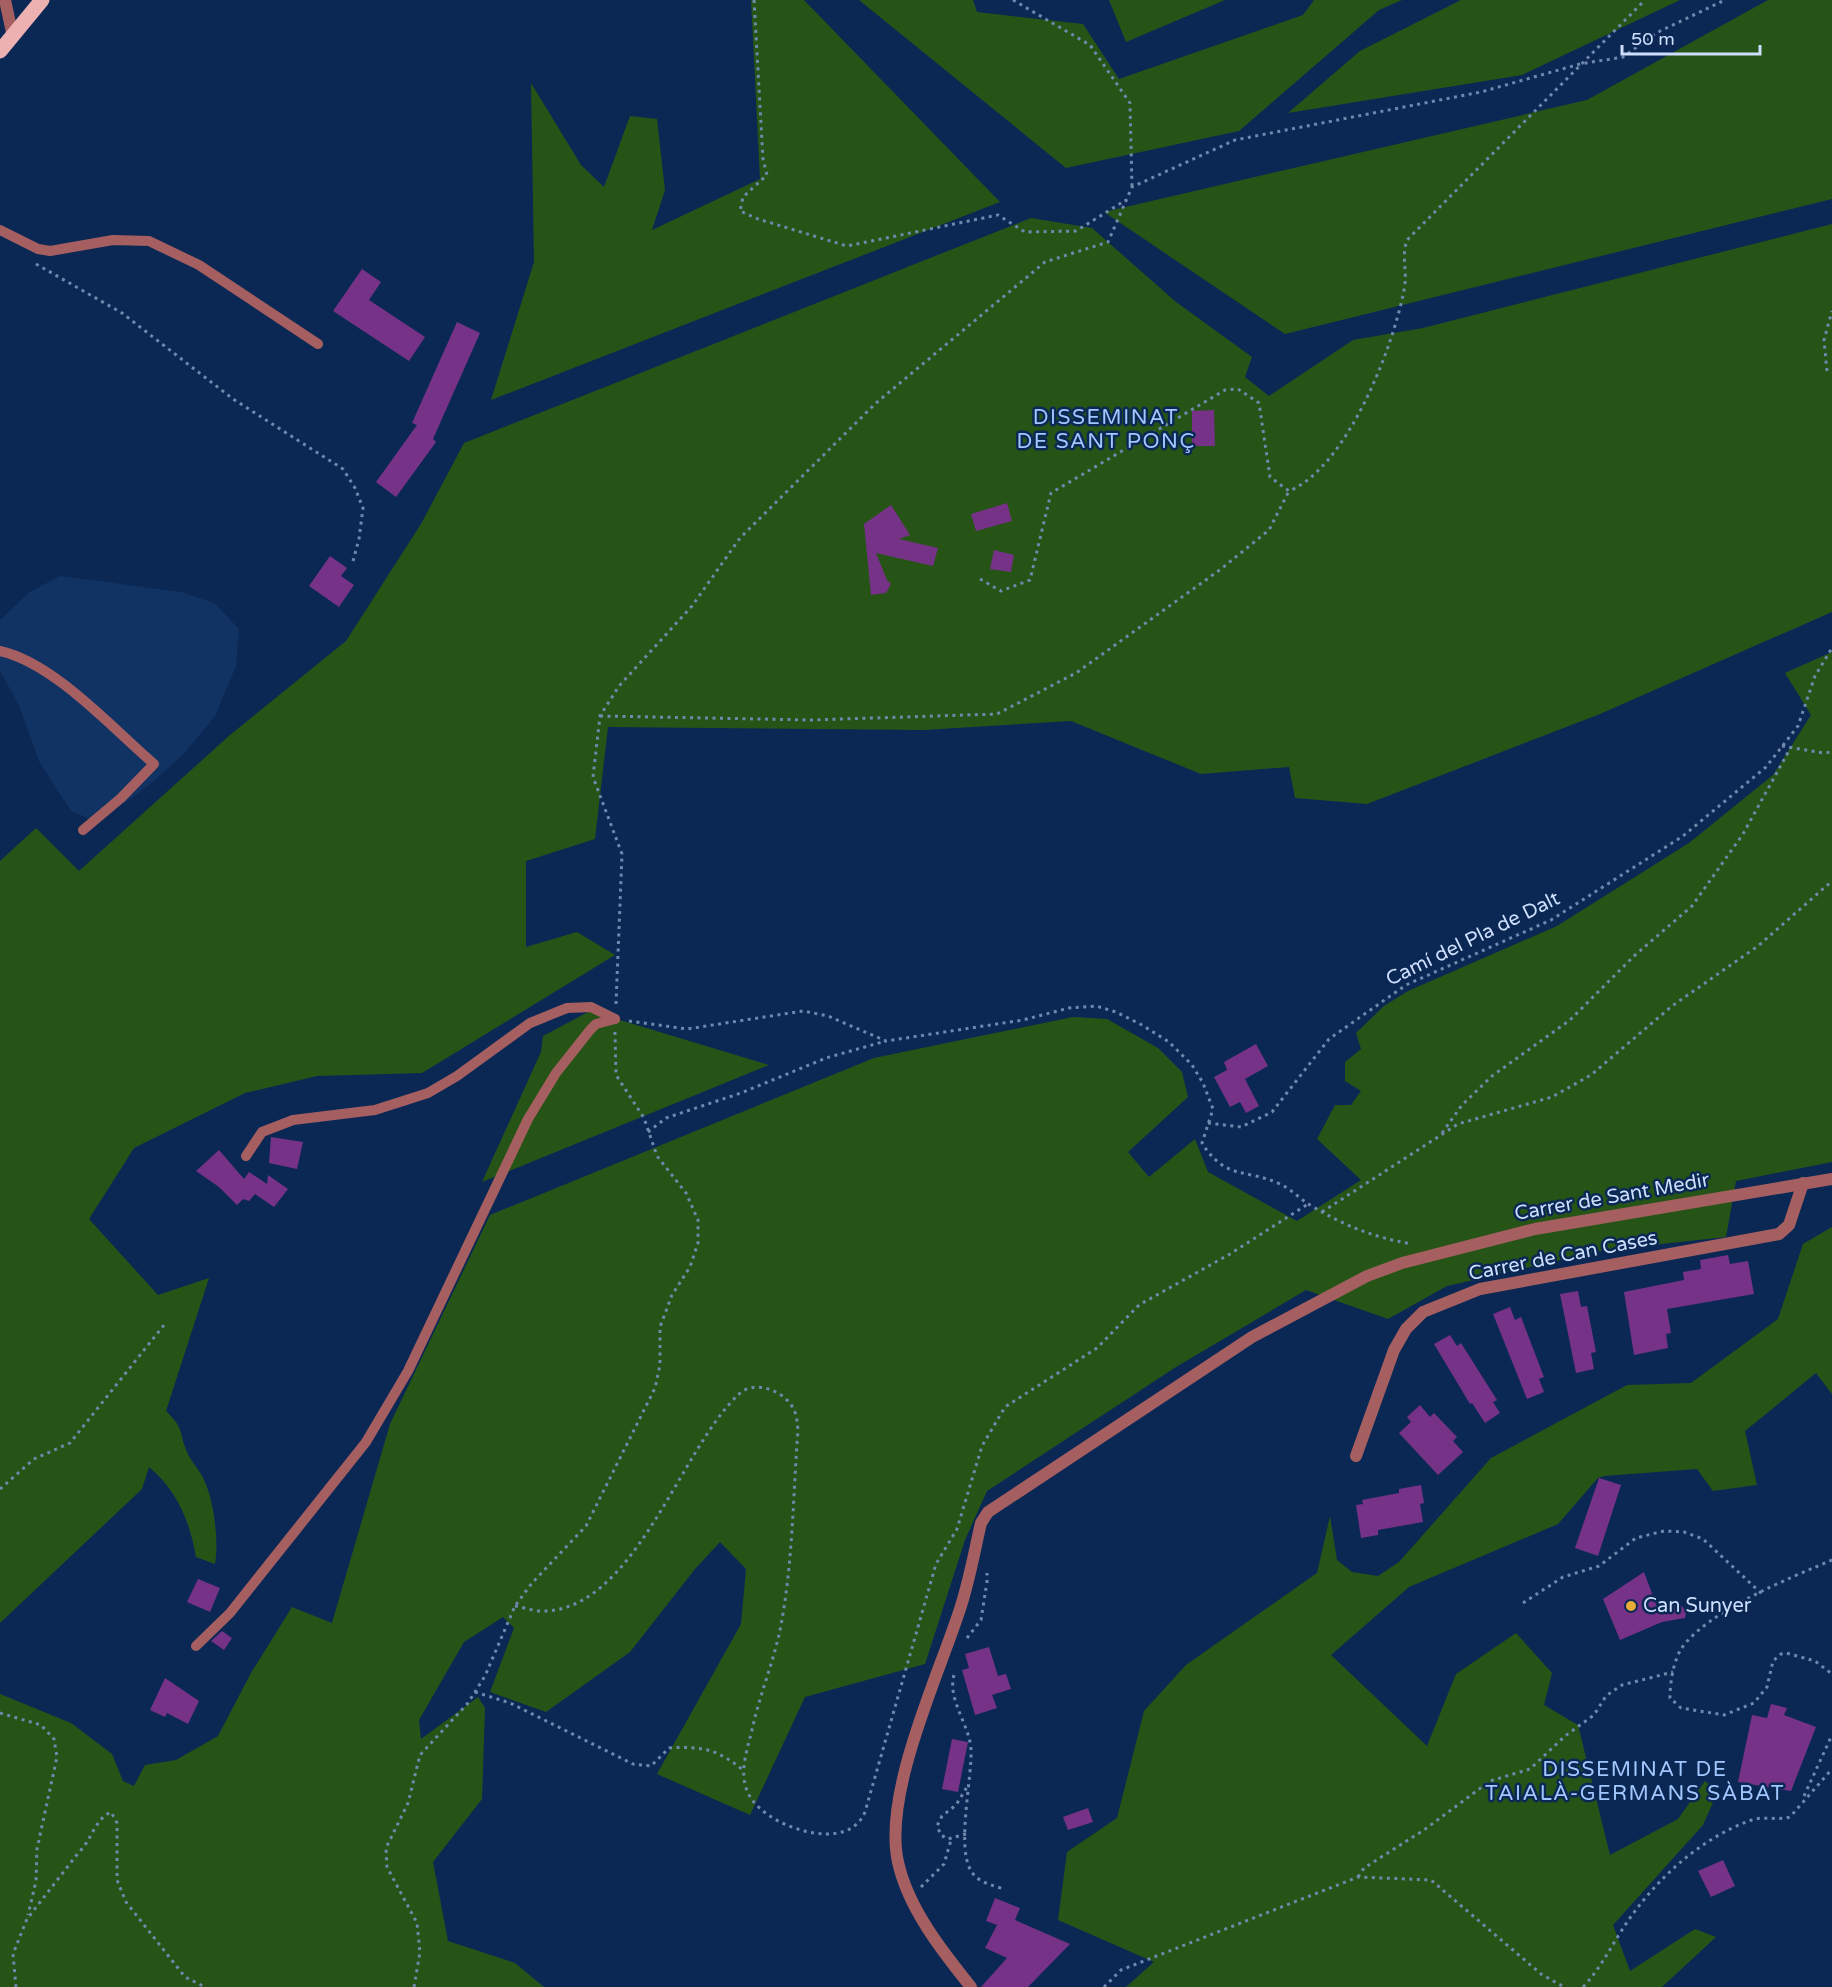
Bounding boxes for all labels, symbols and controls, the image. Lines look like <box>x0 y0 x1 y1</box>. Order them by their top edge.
scale bar <box>1622 18 1760 56</box>
text: 50 m <box>1631 28 1675 50</box>
district label: DISSEMINAT DE SANT PONÇ <box>1017 405 1195 454</box>
street label: Camí del Pla de Dalt <box>1382 886 1564 992</box>
street label: Carrer de Sant Medir <box>1513 1168 1712 1226</box>
street label: Carrer de Can Cases <box>1467 1226 1659 1286</box>
place label: Can Sunyer <box>1643 1594 1752 1618</box>
marker: Can Sunyer <box>1624 1599 1638 1613</box>
district label: DISSEMINAT DE TAIALÀ-GERMANS SÀBAT <box>1485 1757 1785 1806</box>

